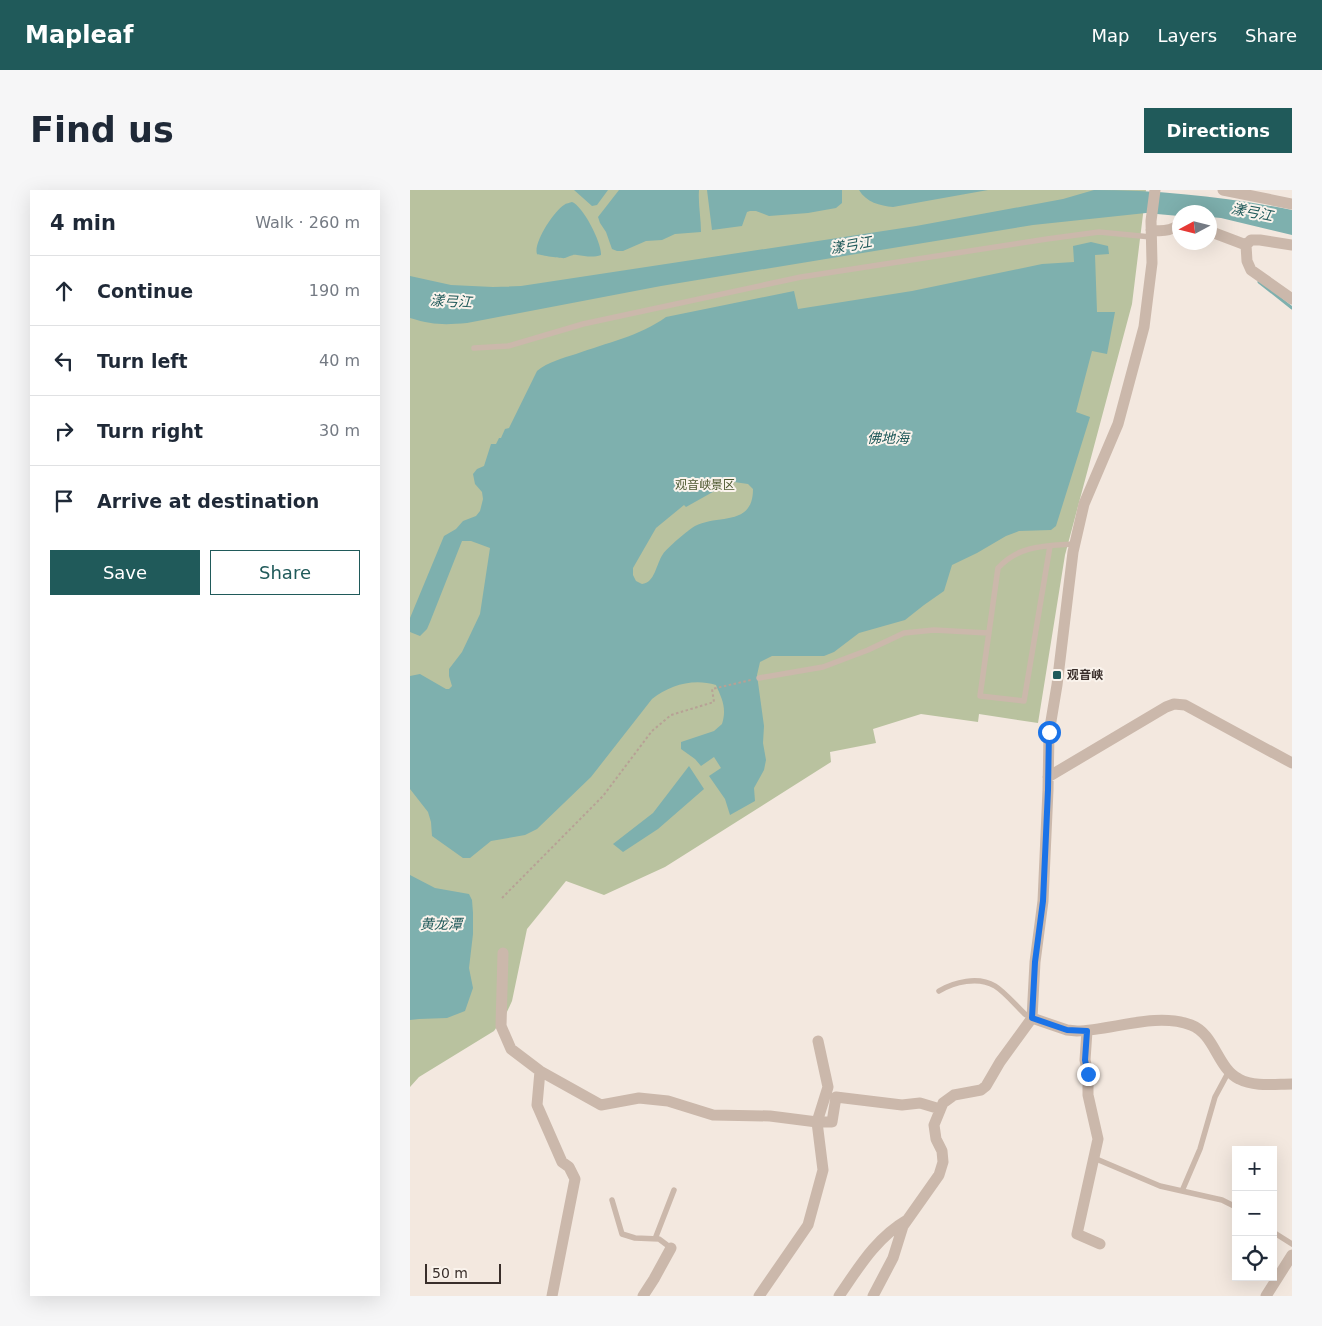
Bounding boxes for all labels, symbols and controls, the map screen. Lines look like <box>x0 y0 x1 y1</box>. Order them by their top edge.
text: Mapleaf <box>25 21 133 49</box>
text: Map <box>1091 25 1129 46</box>
text: Layers <box>1157 25 1217 46</box>
text: Share <box>1245 25 1297 46</box>
button: Directions <box>1144 108 1292 153</box>
text: Find us <box>30 110 174 150</box>
water label: 漾弓江 <box>1230 200 1276 224</box>
north arrow <box>1172 205 1217 250</box>
text: 4 min <box>50 211 116 235</box>
text: Walk · 260 m <box>255 213 360 232</box>
water label: 漾弓江 <box>829 233 875 257</box>
icon: ahead <box>50 277 78 305</box>
text: Continue <box>97 280 193 302</box>
text: 190 m <box>309 281 360 300</box>
water label: 漾弓江 <box>430 292 474 310</box>
icon: left <box>50 347 78 375</box>
text: Turn left <box>97 350 188 372</box>
text: 40 m <box>319 351 360 370</box>
icon: right <box>50 417 78 445</box>
text: Turn right <box>97 420 203 442</box>
text: 30 m <box>319 421 360 440</box>
water label: 佛地海 <box>867 430 911 446</box>
park label: 观音峡景区 <box>675 478 735 492</box>
icon: arrive <box>50 487 78 515</box>
text: Arrive at destination <box>97 490 319 512</box>
button: Save <box>50 550 200 595</box>
button: Share <box>210 550 360 595</box>
place label: 观音峡 <box>1067 668 1103 682</box>
marker: 观音峡 <box>1051 669 1063 681</box>
route start <box>1038 721 1061 744</box>
water label: 黄龙潭 <box>420 916 465 932</box>
route end <box>1077 1063 1100 1086</box>
map controls <box>1232 1146 1277 1281</box>
button: + <box>1232 1146 1277 1191</box>
button: − <box>1232 1191 1277 1236</box>
button: locate <box>1232 1236 1277 1281</box>
scale bar <box>425 1261 501 1284</box>
text: 50 m <box>432 1265 468 1281</box>

